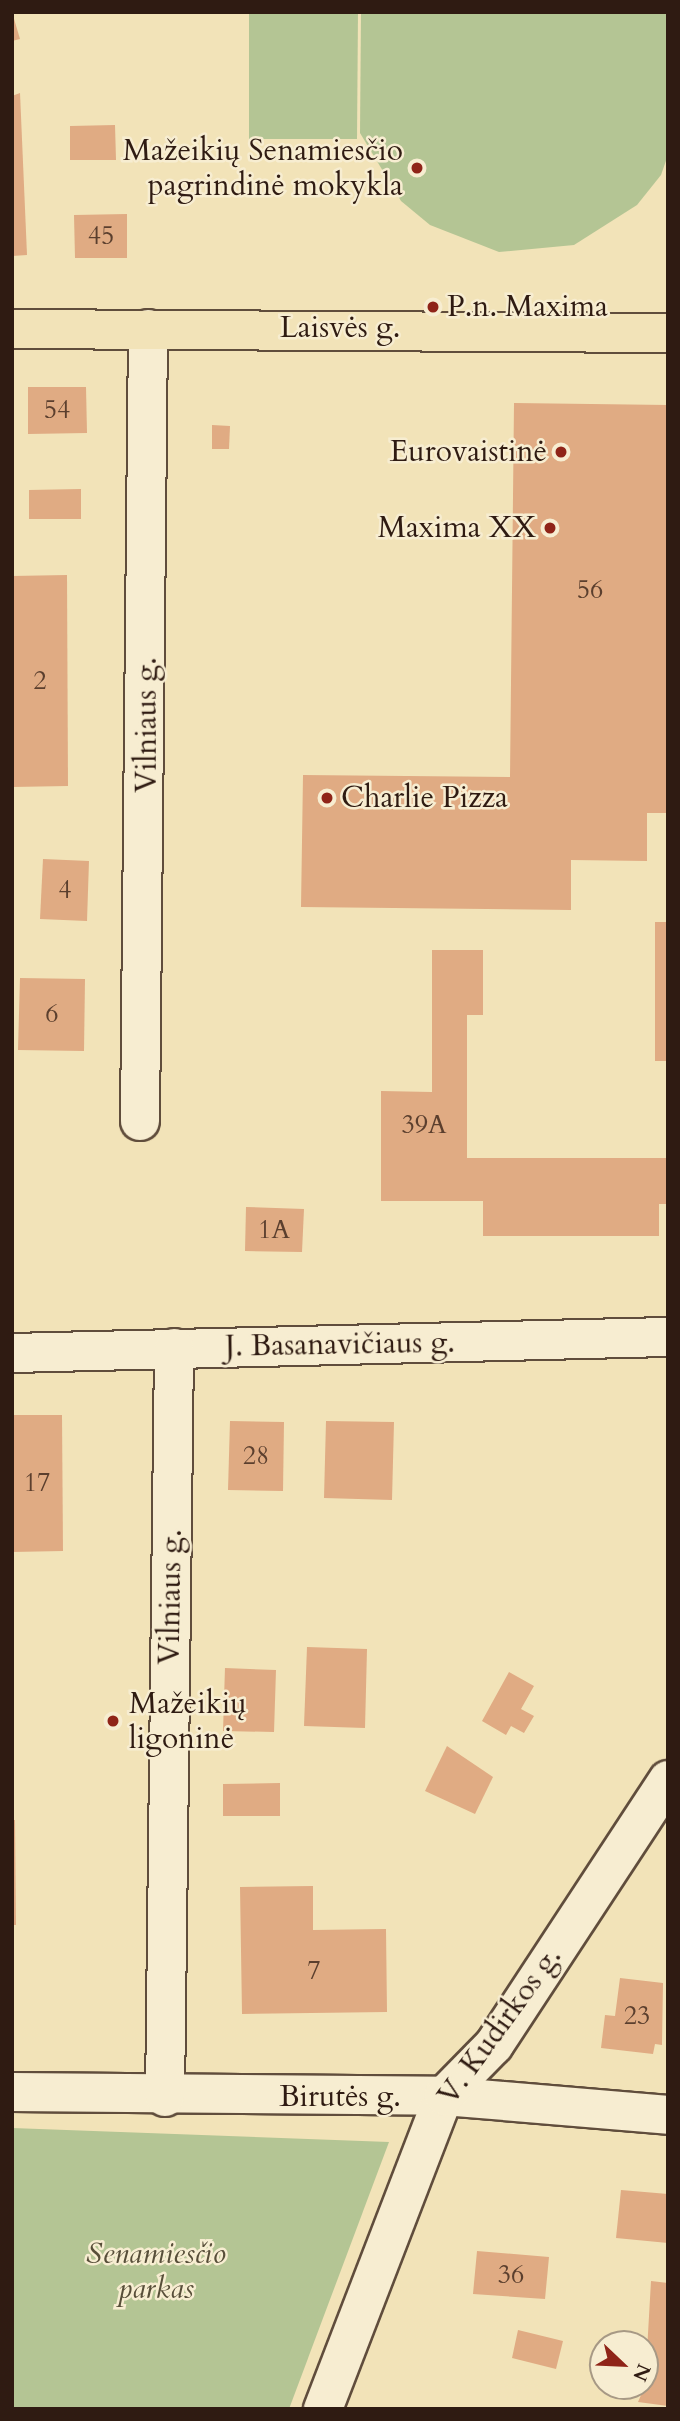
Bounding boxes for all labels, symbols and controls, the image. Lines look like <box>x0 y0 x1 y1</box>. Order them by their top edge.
place label: Mažeikių Senamiesčio pagrindinė mokykla <box>123 133 403 204</box>
marker: Mažeikių Senamiesčio pagrindinė mokykla <box>409 160 425 176</box>
house number: 45 <box>88 220 114 252</box>
place label: P.n. Maxima <box>447 289 608 325</box>
marker: P.n. Maxima <box>425 299 441 315</box>
street label: Laisvės g. <box>280 310 400 346</box>
house number: 54 <box>44 394 70 426</box>
place label: Eurovaistinė <box>390 434 547 470</box>
marker: Eurovaistinė <box>553 444 569 460</box>
place label: Maxima XX <box>378 510 536 546</box>
marker: Maxima XX <box>542 520 558 536</box>
house number: 56 <box>577 574 603 606</box>
street label: Vilniaus g. <box>129 657 165 793</box>
house number: 2 <box>33 665 47 697</box>
place label: Charlie Pizza <box>341 780 508 816</box>
marker: Charlie Pizza <box>319 790 335 806</box>
house number: 4 <box>58 874 72 906</box>
house number: 6 <box>45 998 59 1030</box>
house number: 39A <box>401 1109 447 1141</box>
house number: 1A <box>258 1214 290 1246</box>
street label: J. Basanavičiaus g. <box>225 1325 455 1365</box>
house number: 28 <box>243 1440 269 1472</box>
house number: 17 <box>24 1467 50 1499</box>
street label: Vilniaus g. <box>152 1529 190 1665</box>
place label: Mažeikių ligoninė <box>129 1686 247 1756</box>
marker: Mažeikių ligoninė <box>103 1711 123 1731</box>
street label: V. Kudirkos g. <box>431 1940 569 2112</box>
house number: 7 <box>307 1955 321 1987</box>
house number: 23 <box>624 2000 650 2032</box>
street label: Birutės g. <box>279 2079 401 2115</box>
park label: Senamiesčio parkas <box>86 2236 226 2306</box>
house number: 36 <box>498 2259 524 2291</box>
north arrow <box>589 2330 659 2400</box>
text: N <box>626 2360 657 2385</box>

